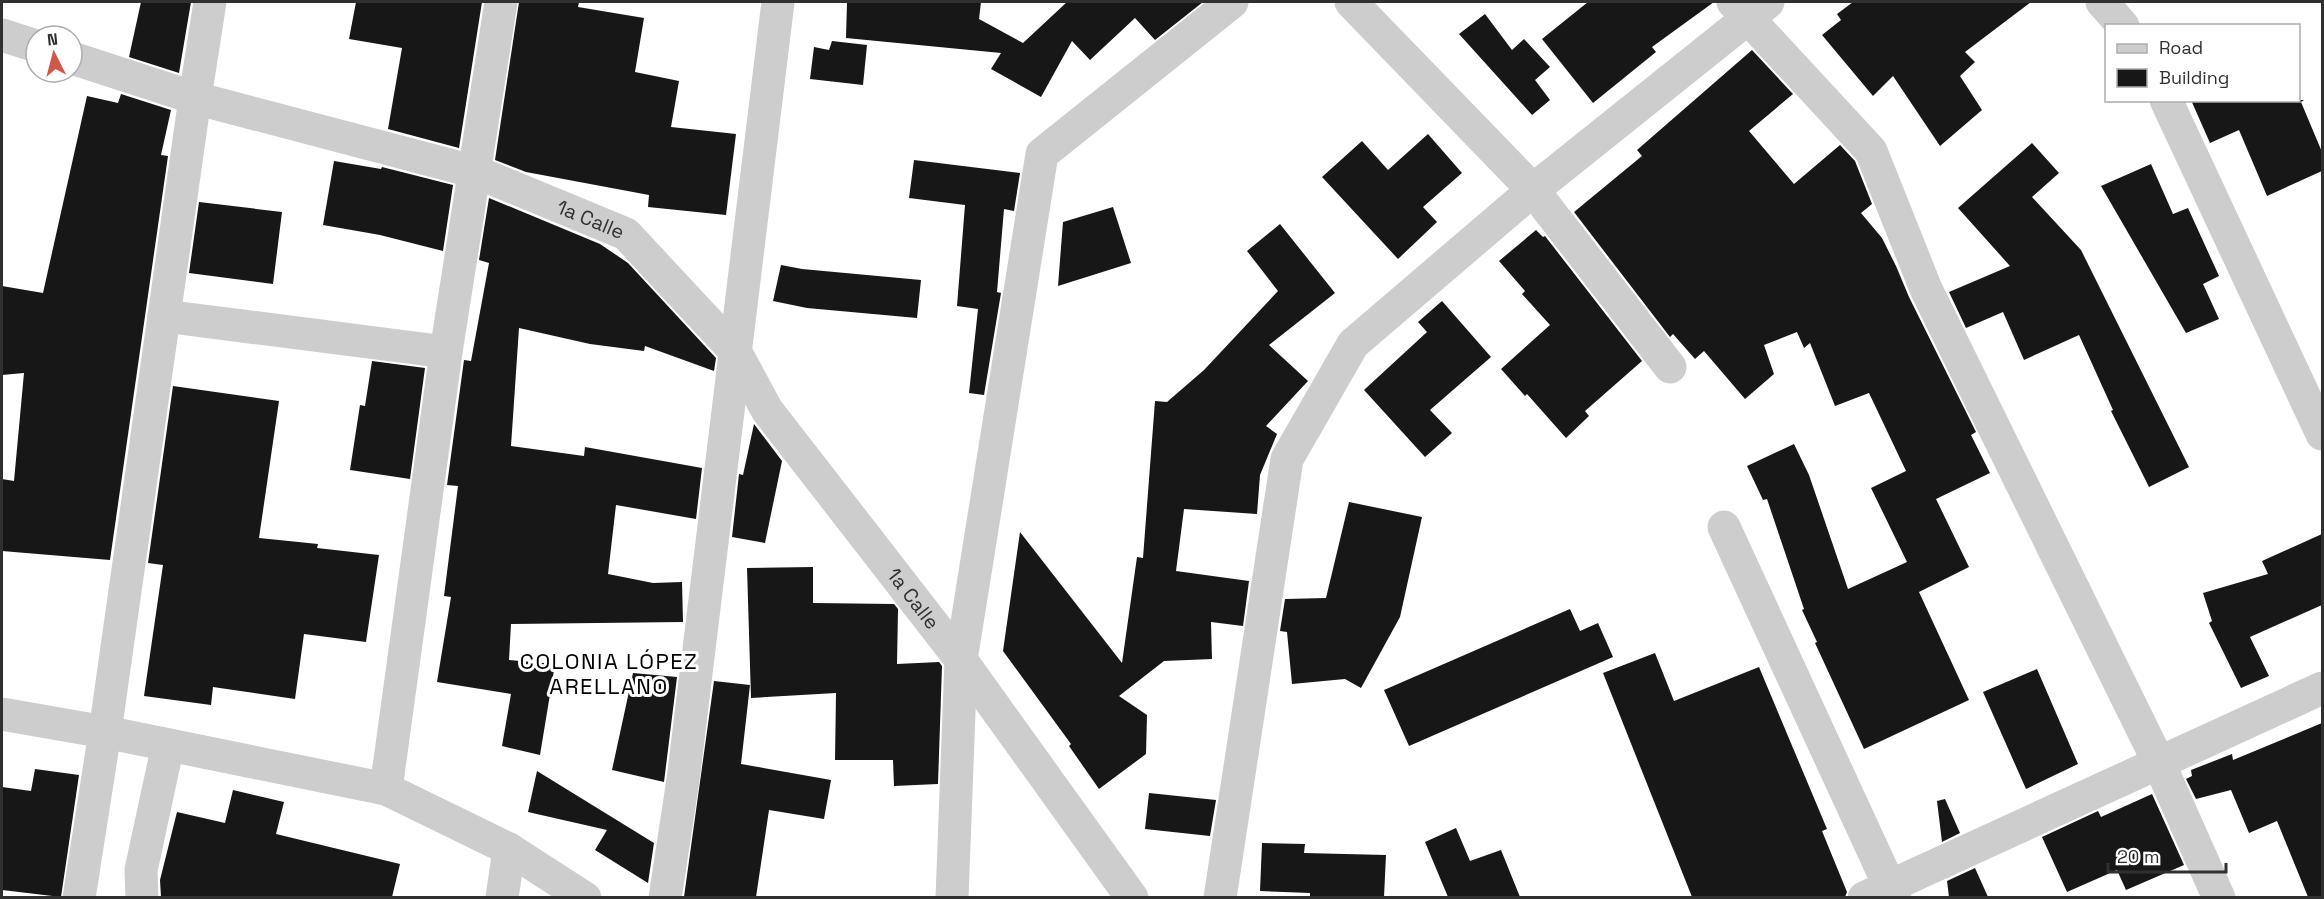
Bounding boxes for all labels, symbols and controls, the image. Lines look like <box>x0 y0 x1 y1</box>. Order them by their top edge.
north arrow <box>24 24 84 84</box>
legend <box>2105 24 2300 102</box>
text: N <box>46 29 59 51</box>
text: Road <box>2159 36 2203 59</box>
text: Building <box>2159 66 2229 89</box>
street label: 1a Calle <box>553 194 628 245</box>
street label: 1a Calle <box>881 563 945 635</box>
district label: COLONIA LÓPEZ ARELLANO <box>520 647 698 700</box>
scale bar <box>2108 836 2226 874</box>
text: 20 m <box>2117 845 2160 868</box>

